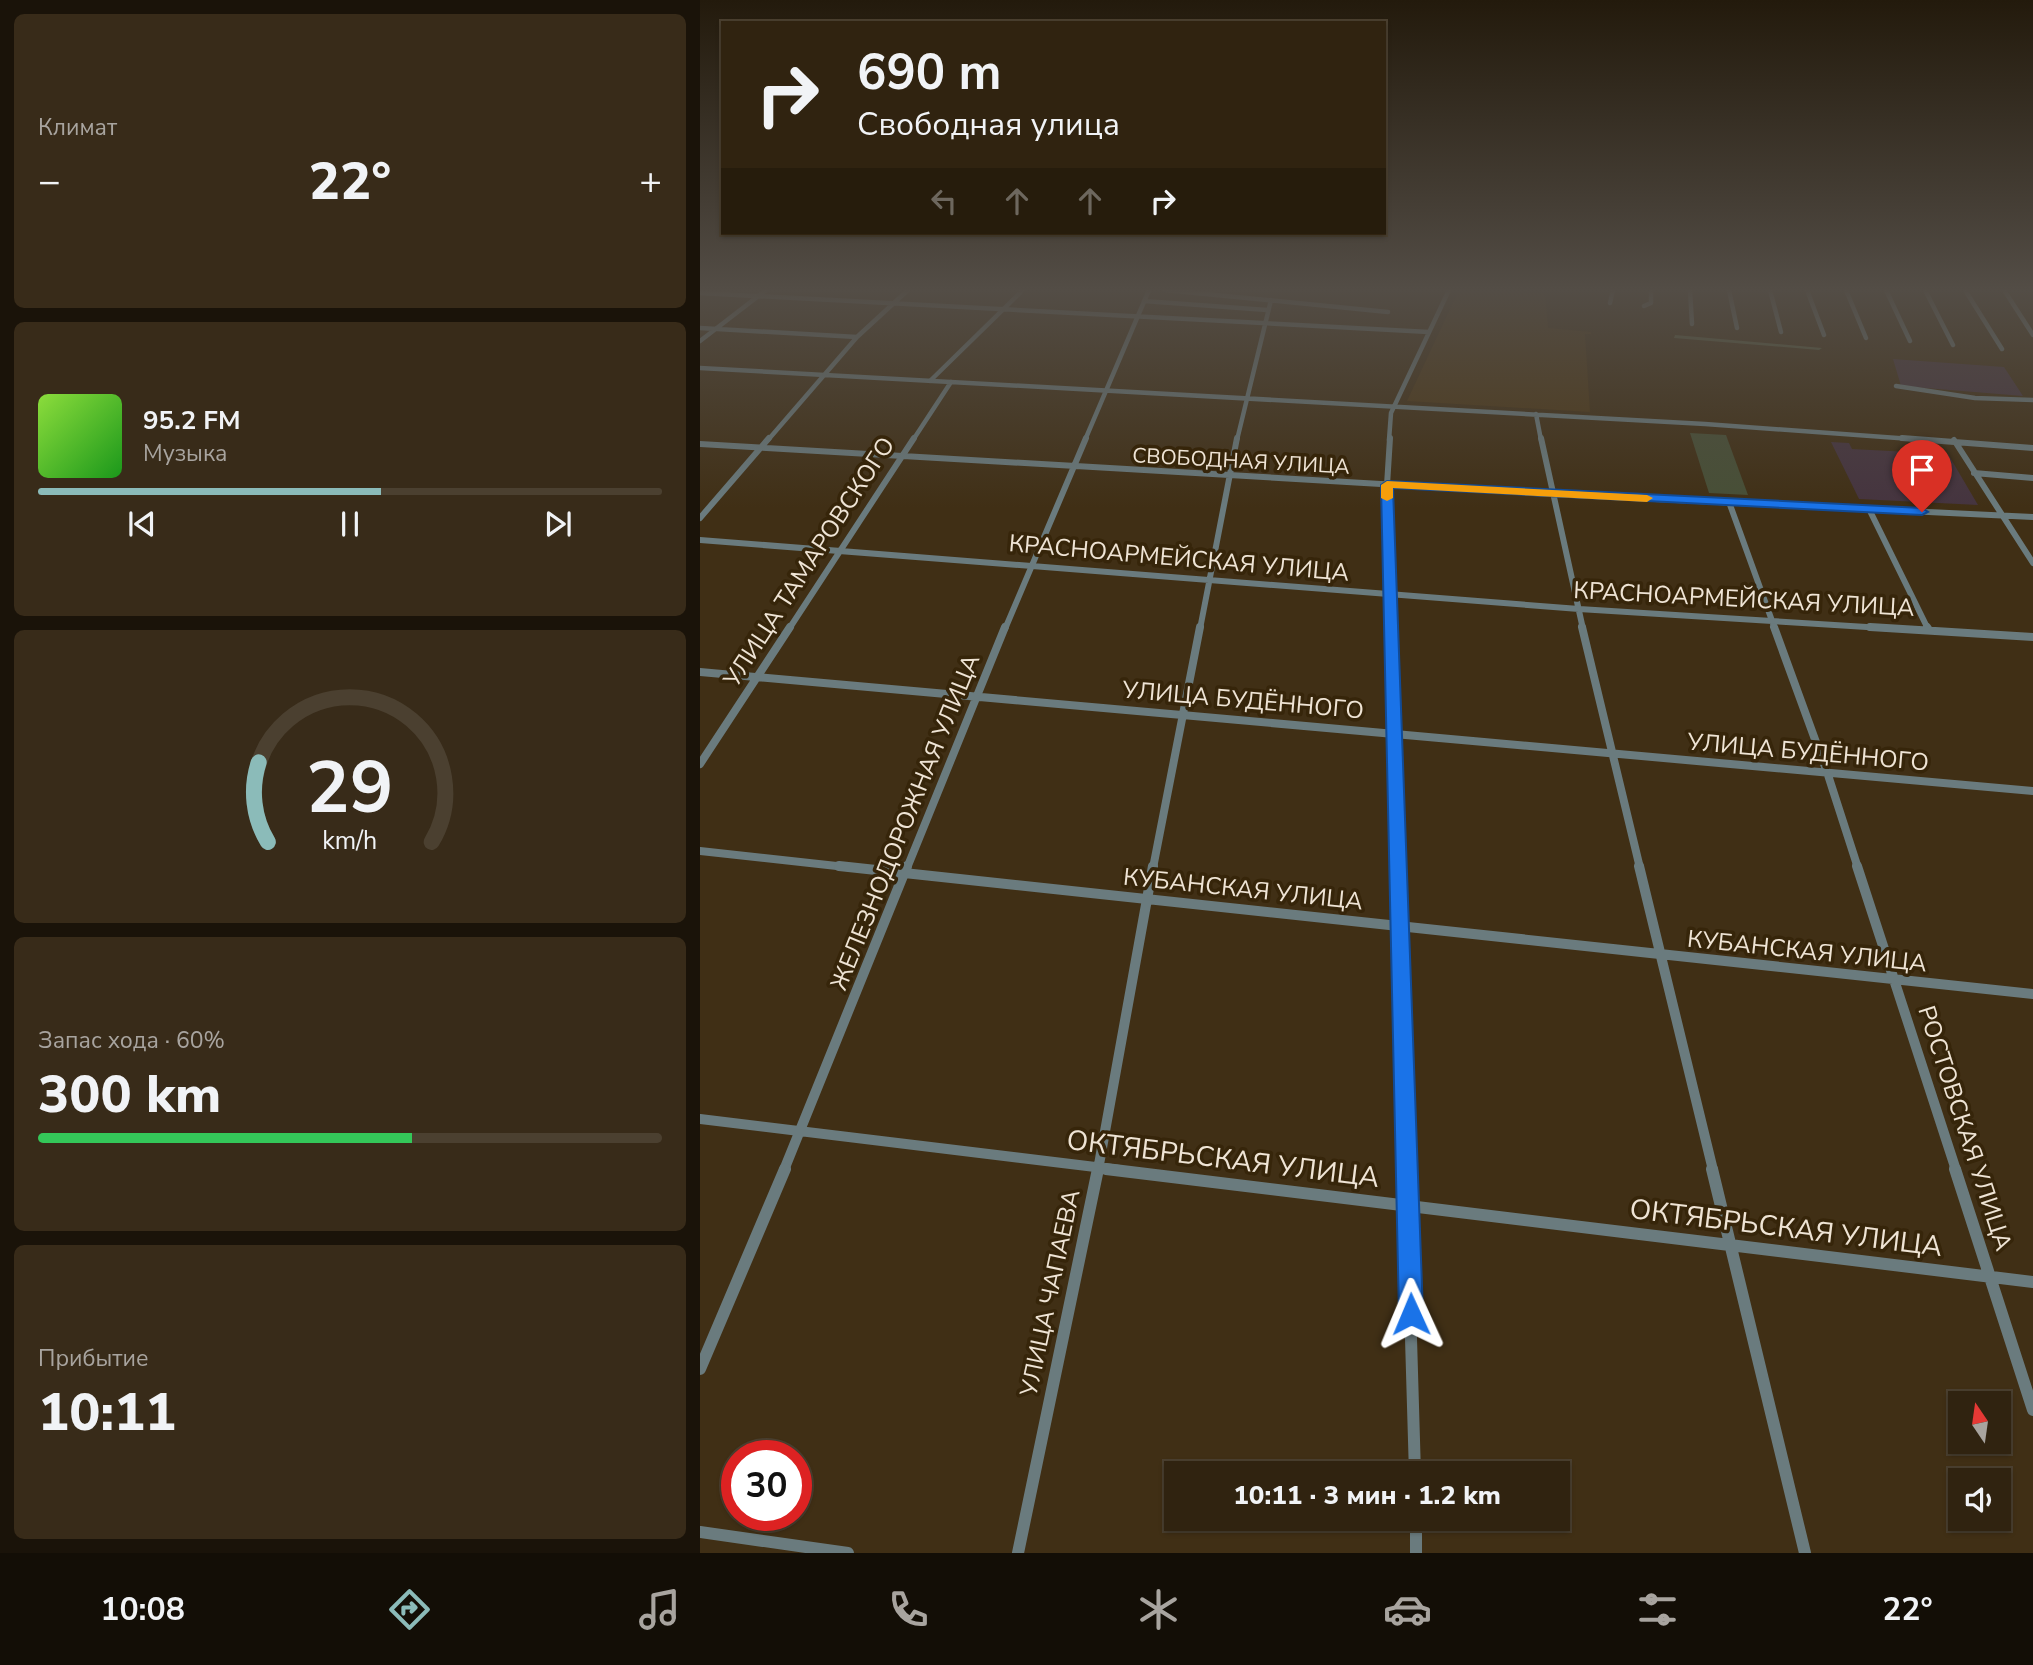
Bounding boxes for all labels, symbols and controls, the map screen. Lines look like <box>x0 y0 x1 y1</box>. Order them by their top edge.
text: 690 m <box>857 39 1001 106</box>
icon: right <box>742 49 833 140</box>
text: Свободная улица <box>857 103 1120 146</box>
text: Климат <box>38 112 117 143</box>
text: 22° <box>309 146 391 217</box>
text: − <box>38 156 61 207</box>
text: + <box>639 156 662 207</box>
icon: left <box>925 182 963 220</box>
icon: ahead <box>998 182 1036 220</box>
icon: ahead <box>1071 182 1109 220</box>
icon: right <box>1144 182 1182 220</box>
text: 95.2 FM <box>143 403 240 438</box>
street label: УЛИЦА ТАМАРОВСКОГО <box>715 431 902 694</box>
text: Музыка <box>143 438 227 469</box>
pin <box>1892 440 1952 512</box>
street label: СВОБОДНАЯ УЛИЦА <box>1132 441 1350 481</box>
icon: arrive <box>1903 451 1941 489</box>
icon: previous <box>123 505 161 543</box>
icon: pause <box>331 505 369 543</box>
icon: next <box>539 505 577 543</box>
street label: КРАСНОАРМЕЙСКАЯ УЛИЦА <box>1008 527 1351 589</box>
street label: КРАСНОАРМЕЙСКАЯ УЛИЦА <box>1573 574 1916 624</box>
street label: ЖЕЛЕЗНОДОРОЖНАЯ УЛИЦА <box>823 649 987 995</box>
street label: УЛИЦА БУДЁННОГО <box>1120 673 1365 726</box>
street label: УЛИЦА БУДЁННОГО <box>1685 725 1930 778</box>
text: 29 <box>306 739 394 839</box>
text: km/h <box>322 824 378 858</box>
street label: КУБАНСКАЯ УЛИЦА <box>1122 861 1365 918</box>
street label: КУБАНСКАЯ УЛИЦА <box>1686 923 1929 980</box>
street label: РОСТОВСКАЯ УЛИЦА <box>1910 1001 2020 1255</box>
text: Запас хода · 60% <box>38 1025 225 1056</box>
text: 300 km <box>38 1059 221 1130</box>
street label: ОКТЯБРЬСКАЯ УЛИЦА <box>1065 1121 1381 1197</box>
street label: УЛИЦА ЧАПАЕВА <box>1012 1186 1088 1400</box>
street label: ОКТЯБРЬСКАЯ УЛИЦА <box>1628 1190 1944 1266</box>
position arrow <box>1374 1277 1448 1351</box>
text: Прибытие <box>38 1343 148 1374</box>
text: 10:11 <box>38 1377 176 1448</box>
north arrow <box>1948 1391 2011 1454</box>
map controls <box>1948 1391 2011 1531</box>
speed limit sign: 30 <box>721 1440 812 1531</box>
button: sound <box>1948 1468 2011 1531</box>
text: 10:11 · 3 мин · 1.2 km <box>1233 1478 1501 1513</box>
icon: directions <box>385 1585 434 1634</box>
icon: music <box>635 1585 684 1634</box>
icon: phone <box>884 1585 933 1634</box>
icon: climate <box>1134 1585 1183 1634</box>
icon: car <box>1383 1585 1432 1634</box>
icon: filters <box>1633 1585 1682 1634</box>
text: 10:08 <box>100 1588 185 1631</box>
text: 22° <box>1882 1588 1933 1631</box>

